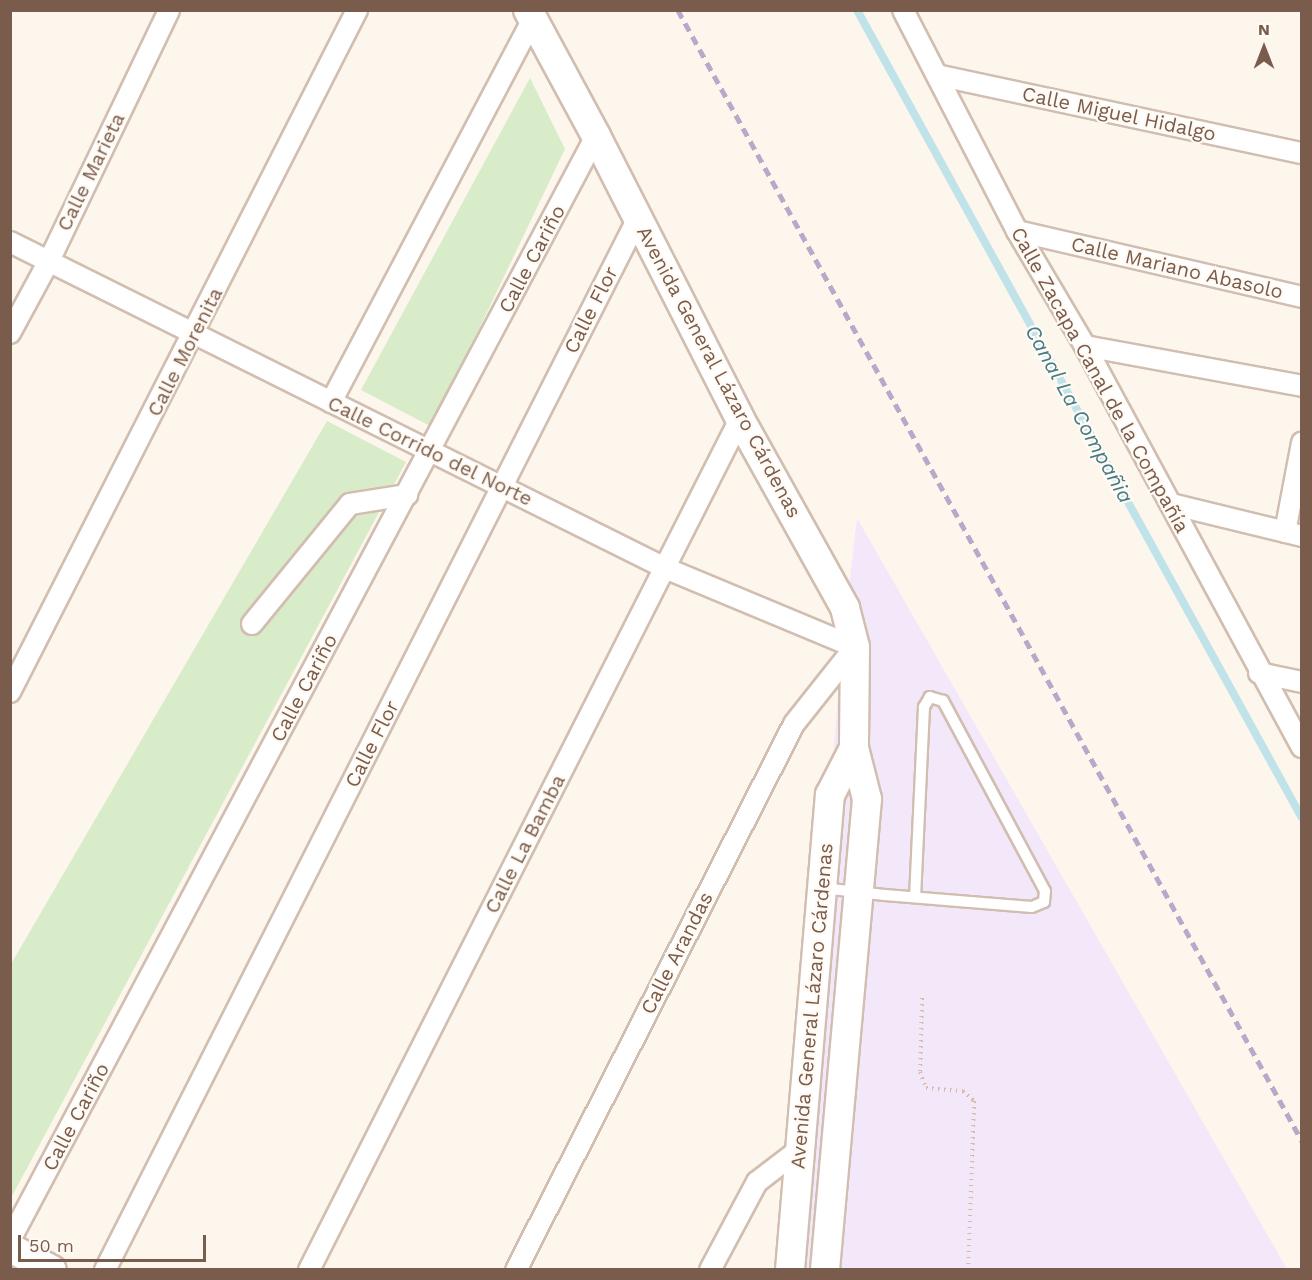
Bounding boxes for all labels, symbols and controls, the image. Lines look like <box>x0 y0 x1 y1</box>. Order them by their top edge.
north arrow <box>1234 18 1294 78</box>
text: N <box>1258 20 1270 39</box>
street label: Calle Miguel Hidalgo <box>1020 82 1218 146</box>
street label: Calle Marieta <box>52 109 130 235</box>
street label: Calle Cariño <box>494 201 570 317</box>
street label: Avenida General Lázaro Cárdenas <box>631 222 807 522</box>
street label: Calle Zacapa Canal de la Compañía <box>1005 222 1195 538</box>
street label: Calle Mariano Abasolo <box>1068 232 1286 304</box>
street label: Calle Flor <box>559 263 623 357</box>
street label: Calle Morenita <box>142 284 228 420</box>
water label: Canal La Compañia <box>1019 320 1139 508</box>
street label: Calle Corrido del Norte <box>323 391 537 511</box>
street label: Calle Cariño <box>266 630 342 746</box>
street label: Calle Flor <box>340 697 404 791</box>
street label: Calle La Bamba <box>480 770 570 918</box>
street label: Avenida General Lázaro Cárdenas <box>786 842 838 1170</box>
street label: Calle Arandas <box>636 887 718 1019</box>
street label: Calle Cariño <box>38 1059 114 1175</box>
scale bar <box>21 1223 208 1261</box>
text: 50 m <box>29 1235 74 1256</box>

